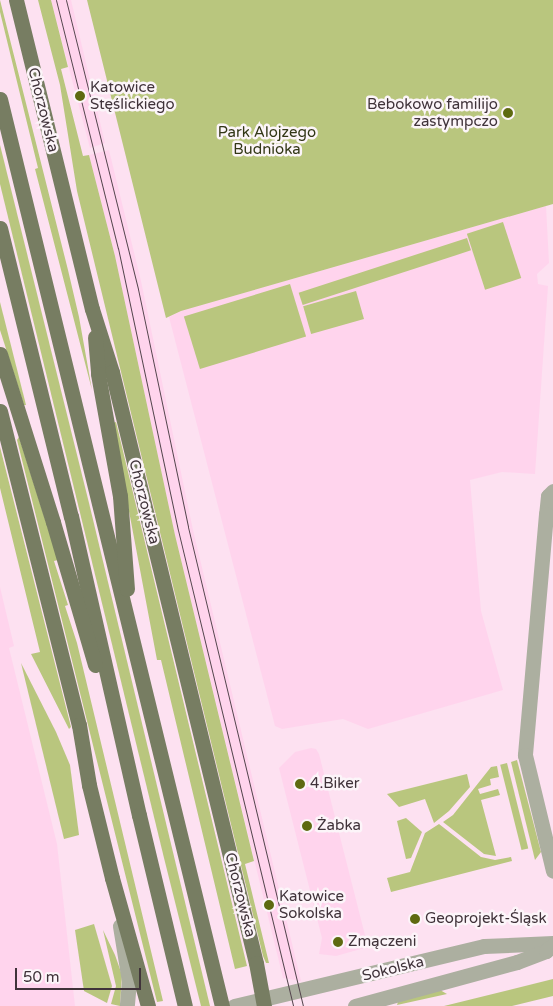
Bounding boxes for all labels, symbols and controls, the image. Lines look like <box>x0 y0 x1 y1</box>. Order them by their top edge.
street label: Chorzowska <box>24 66 62 154</box>
place label: Katowice Stęślickiego <box>90 78 175 113</box>
marker: Katowice Stęślickiego <box>74 90 86 102</box>
place label: Bebokowo familijo zastympczo <box>367 95 498 130</box>
marker: Bebokowo familijo zastympczo <box>502 107 514 119</box>
park label: Park Alojzego Budnioka <box>218 123 316 158</box>
street label: Chorzowska <box>125 458 163 546</box>
place label: 4.Biker <box>310 775 360 793</box>
marker: 4.Biker <box>294 778 306 790</box>
place label: Żabka <box>317 817 361 835</box>
marker: Żabka <box>301 820 313 832</box>
street label: Chorzowska <box>221 851 259 939</box>
place label: Katowice Sokolska <box>279 887 344 922</box>
marker: Katowice Sokolska <box>263 899 275 911</box>
place label: Geoprojekt-Śląsk <box>425 910 547 928</box>
marker: Geoprojekt-Śląsk <box>409 913 421 925</box>
place label: Zmączeni <box>348 933 416 951</box>
marker: Zmączeni <box>332 936 344 948</box>
street label: Sokolska <box>360 953 426 985</box>
scale bar <box>18 958 144 990</box>
text: 50 m <box>23 968 60 986</box>

